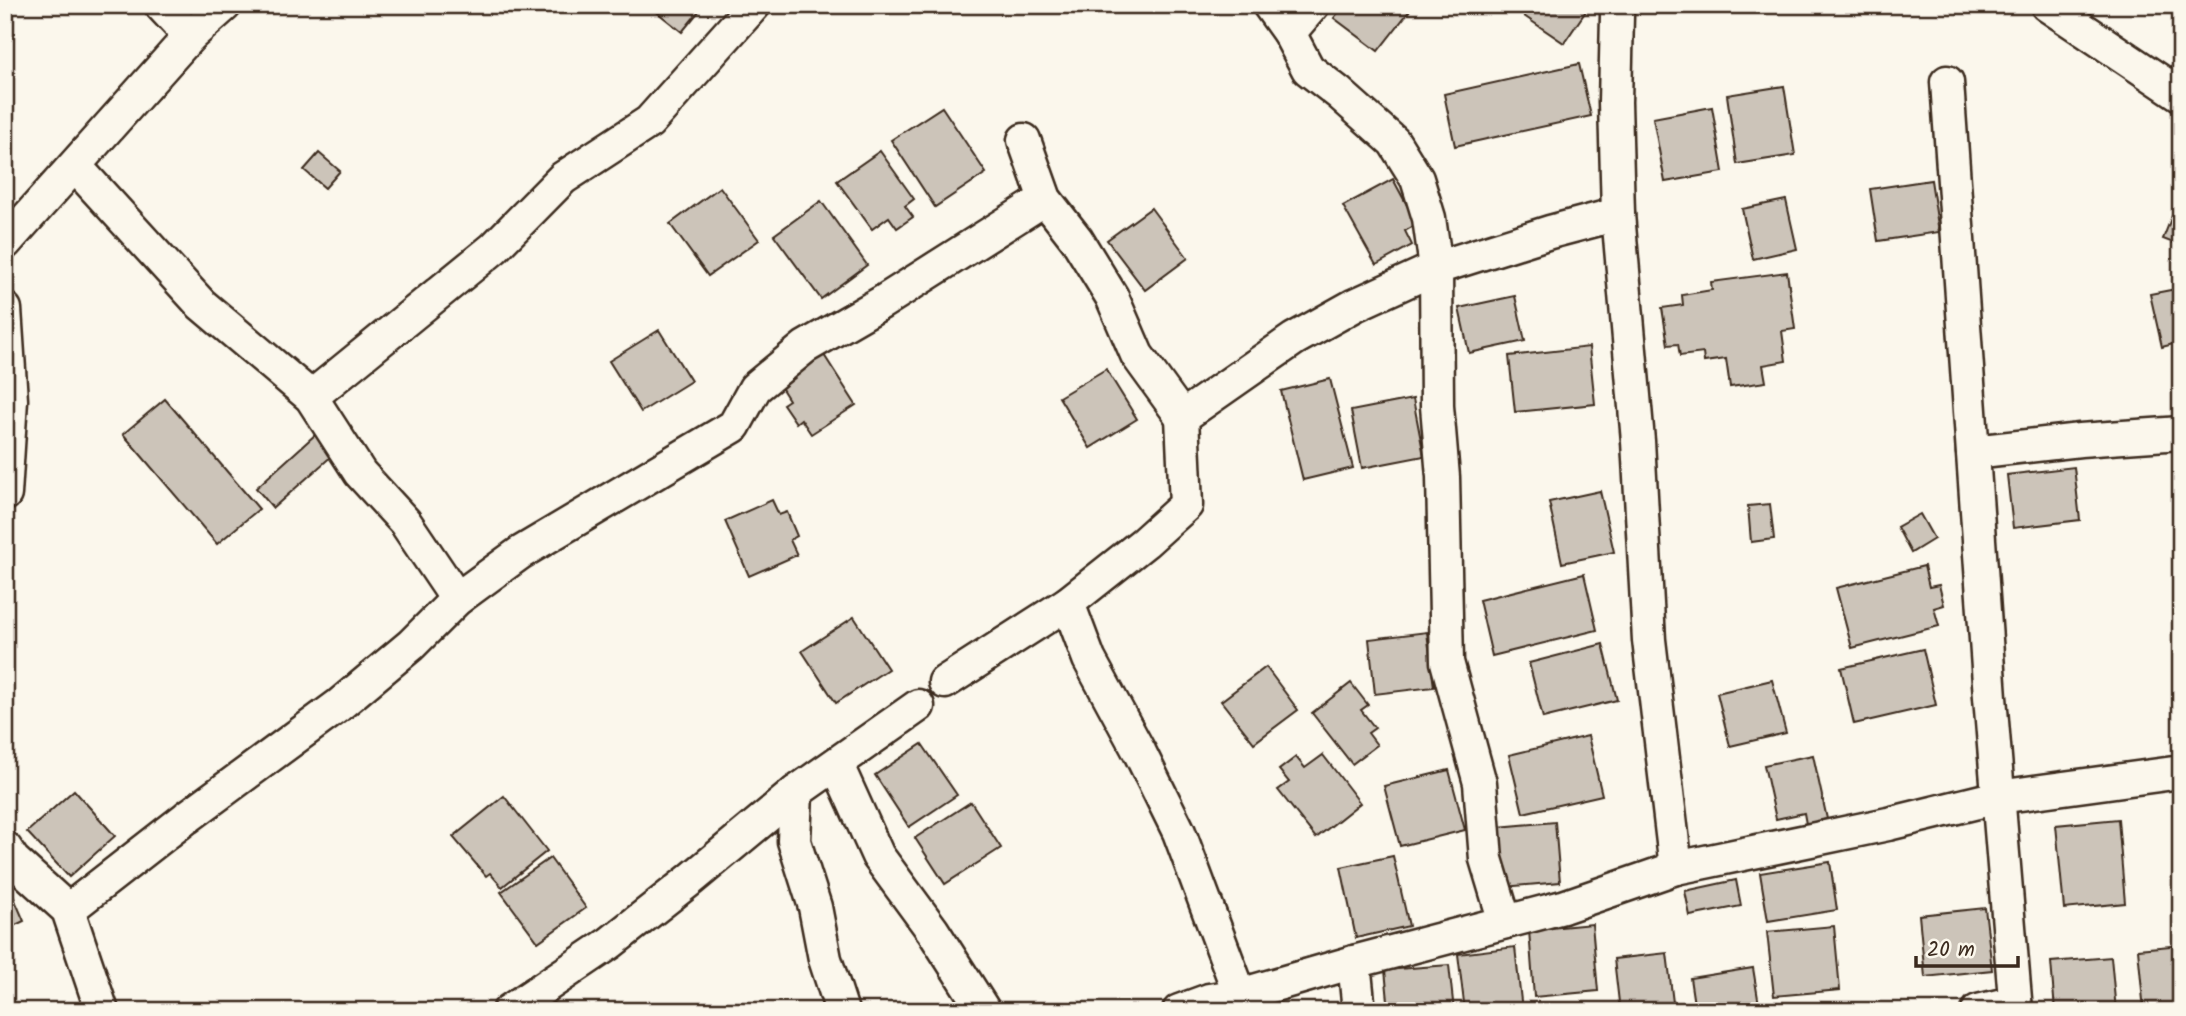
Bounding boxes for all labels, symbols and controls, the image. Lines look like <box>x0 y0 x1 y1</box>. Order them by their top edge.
scale bar <box>1916 925 2018 969</box>
text: 20 m <box>1927 934 1975 967</box>

